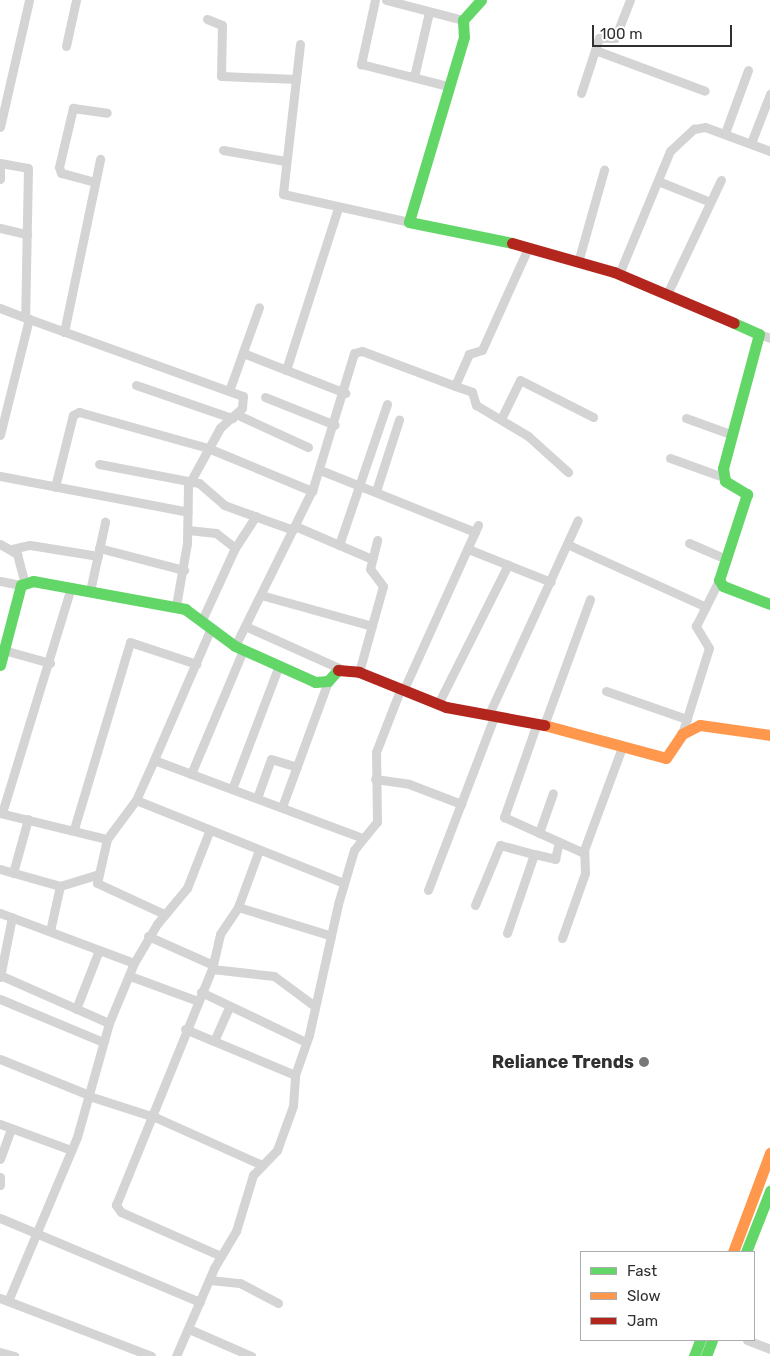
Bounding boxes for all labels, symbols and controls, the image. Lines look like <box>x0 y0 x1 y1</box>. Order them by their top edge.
scale bar <box>595 15 735 47</box>
text: 100 m <box>600 25 642 43</box>
place label: Reliance Trends <box>491 1051 634 1073</box>
marker: Reliance Trends <box>638 1056 650 1068</box>
legend <box>580 1251 755 1341</box>
text: Fast <box>627 1262 657 1280</box>
text: Slow <box>627 1287 660 1305</box>
text: Jam <box>627 1312 658 1330</box>

